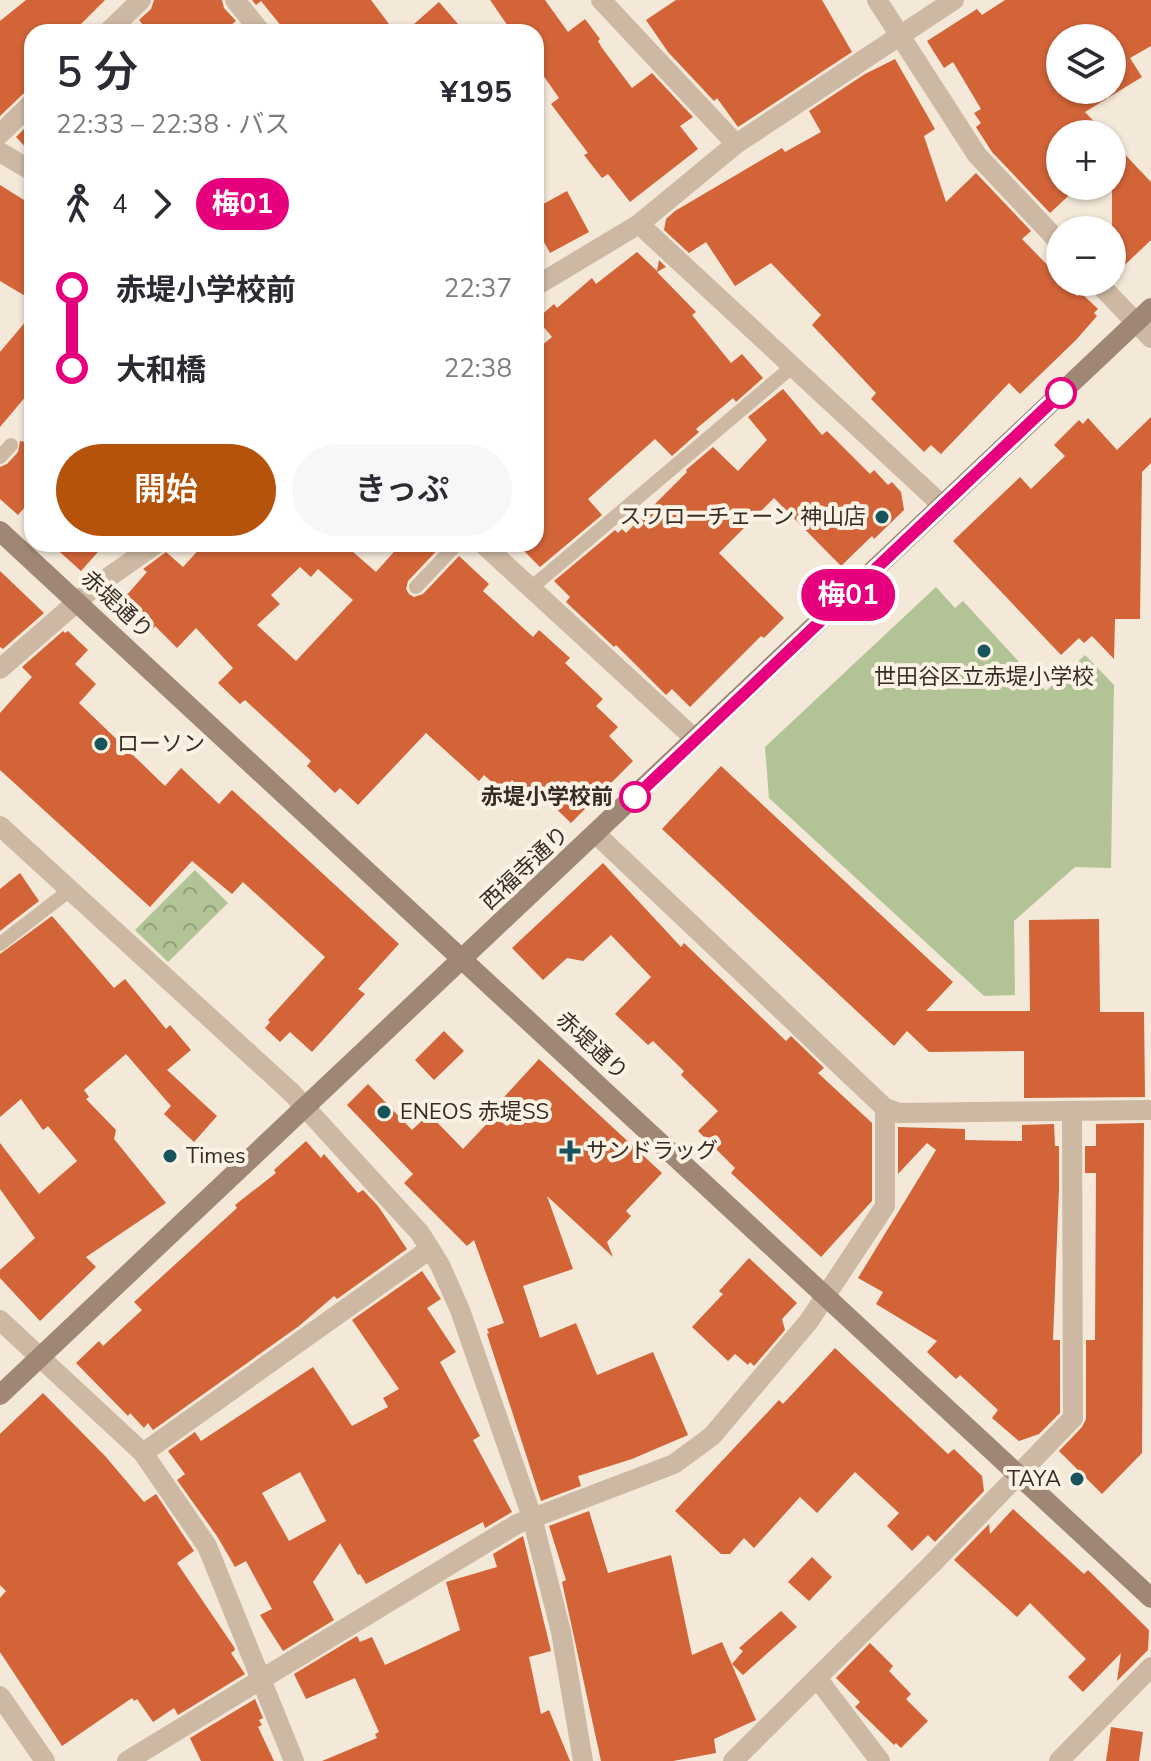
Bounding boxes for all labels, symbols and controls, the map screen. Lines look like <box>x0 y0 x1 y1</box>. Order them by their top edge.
map controls <box>1046 24 1126 296</box>
button: layers <box>1046 24 1126 104</box>
text: 5 分 <box>56 43 138 103</box>
text: ¥195 <box>440 72 512 113</box>
text: 22:33 – 22:38 · バス <box>56 107 290 142</box>
button: + <box>1046 120 1126 200</box>
icon: walk <box>56 182 100 226</box>
icon: forward <box>140 182 184 226</box>
text: 梅01 <box>212 185 273 223</box>
text: 4 <box>112 187 128 222</box>
button: − <box>1046 216 1126 296</box>
text: 赤堤小学校前 <box>116 270 296 311</box>
text: 22:37 <box>444 271 512 306</box>
text: 大和橋 <box>116 350 206 391</box>
text: 22:38 <box>444 351 512 386</box>
unlabelled marker <box>1046 378 1076 408</box>
button: 開始 <box>56 444 276 536</box>
button: きっぷ <box>292 444 512 536</box>
place label: スワローチェーン 神山店 <box>619 502 866 532</box>
marker: スワローチェーン 神山店 <box>873 508 891 526</box>
street label: 赤堤通り <box>75 564 159 646</box>
line badge: 梅01 <box>802 569 894 621</box>
text: 梅01 <box>817 576 879 614</box>
marker: 世田谷区立赤堤小学校 <box>975 642 993 660</box>
place label: 世田谷区立赤堤小学校 <box>874 662 1094 692</box>
place label: ローソン <box>117 729 205 759</box>
marker: ローソン <box>92 735 110 753</box>
place label: 赤堤小学校前 <box>481 782 613 812</box>
marker: 赤堤小学校前 <box>620 782 650 812</box>
street label: 西福寺通り <box>475 820 575 916</box>
street label: 赤堤通り <box>550 1005 634 1087</box>
place label: ENEOS 赤堤SS <box>400 1097 549 1127</box>
marker: ENEOS 赤堤SS <box>375 1103 393 1121</box>
place label: サンドラッグ <box>586 1136 718 1166</box>
place label: Times <box>186 1141 245 1171</box>
marker: サンドラッグ <box>561 1142 579 1160</box>
marker: Times <box>161 1147 179 1165</box>
place label: TAYA <box>1007 1464 1061 1494</box>
marker: TAYA <box>1068 1470 1086 1488</box>

